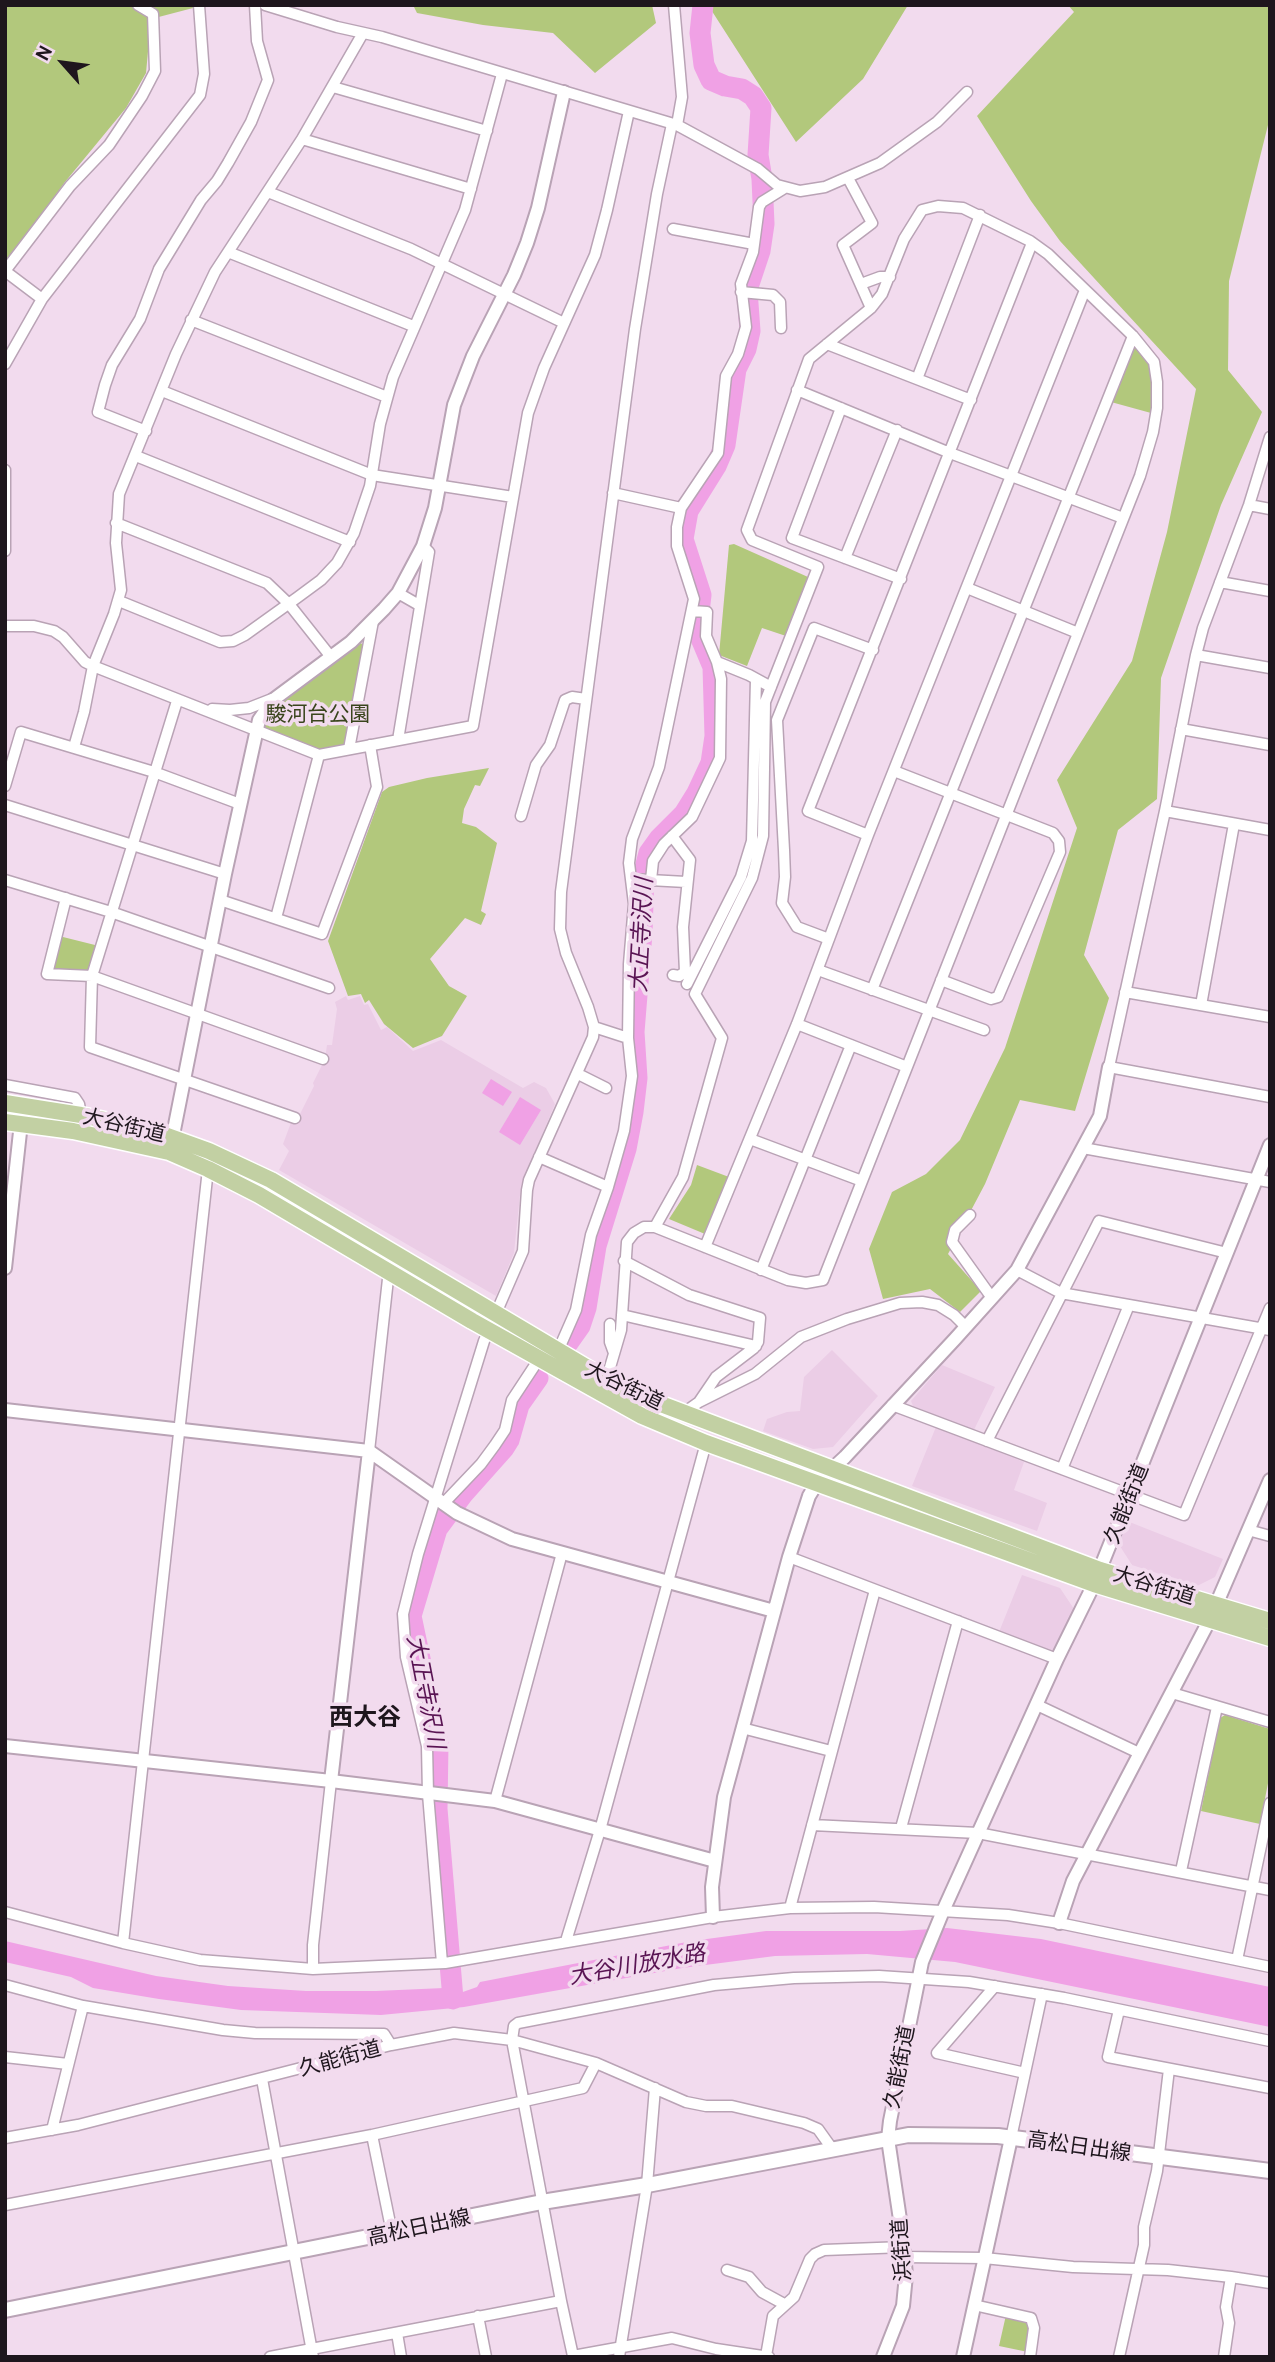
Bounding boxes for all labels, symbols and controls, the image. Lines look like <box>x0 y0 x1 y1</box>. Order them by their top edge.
north arrow <box>28 28 98 98</box>
text: N <box>31 42 57 64</box>
park label: 駿河台公園 <box>266 702 370 728</box>
water label: 大正寺沢川 <box>625 877 659 993</box>
street label: 大谷街道 <box>80 1104 168 1148</box>
street label: 大谷街道 <box>581 1356 667 1416</box>
street label: 久能街道 <box>1100 1460 1154 1548</box>
street label: 大谷街道 <box>1110 1562 1198 1610</box>
water label: 大正寺沢川 <box>400 1633 450 1751</box>
district label: 西大谷 <box>329 1704 401 1732</box>
water label: 大谷川放水路 <box>567 1939 707 1991</box>
street label: 久能街道 <box>880 2023 920 2111</box>
street label: 久能街道 <box>296 2036 384 2082</box>
street label: 高松日出線 <box>1025 2127 1133 2167</box>
street label: 高松日出線 <box>365 2205 473 2251</box>
street label: 浜街道 <box>887 2218 917 2282</box>

